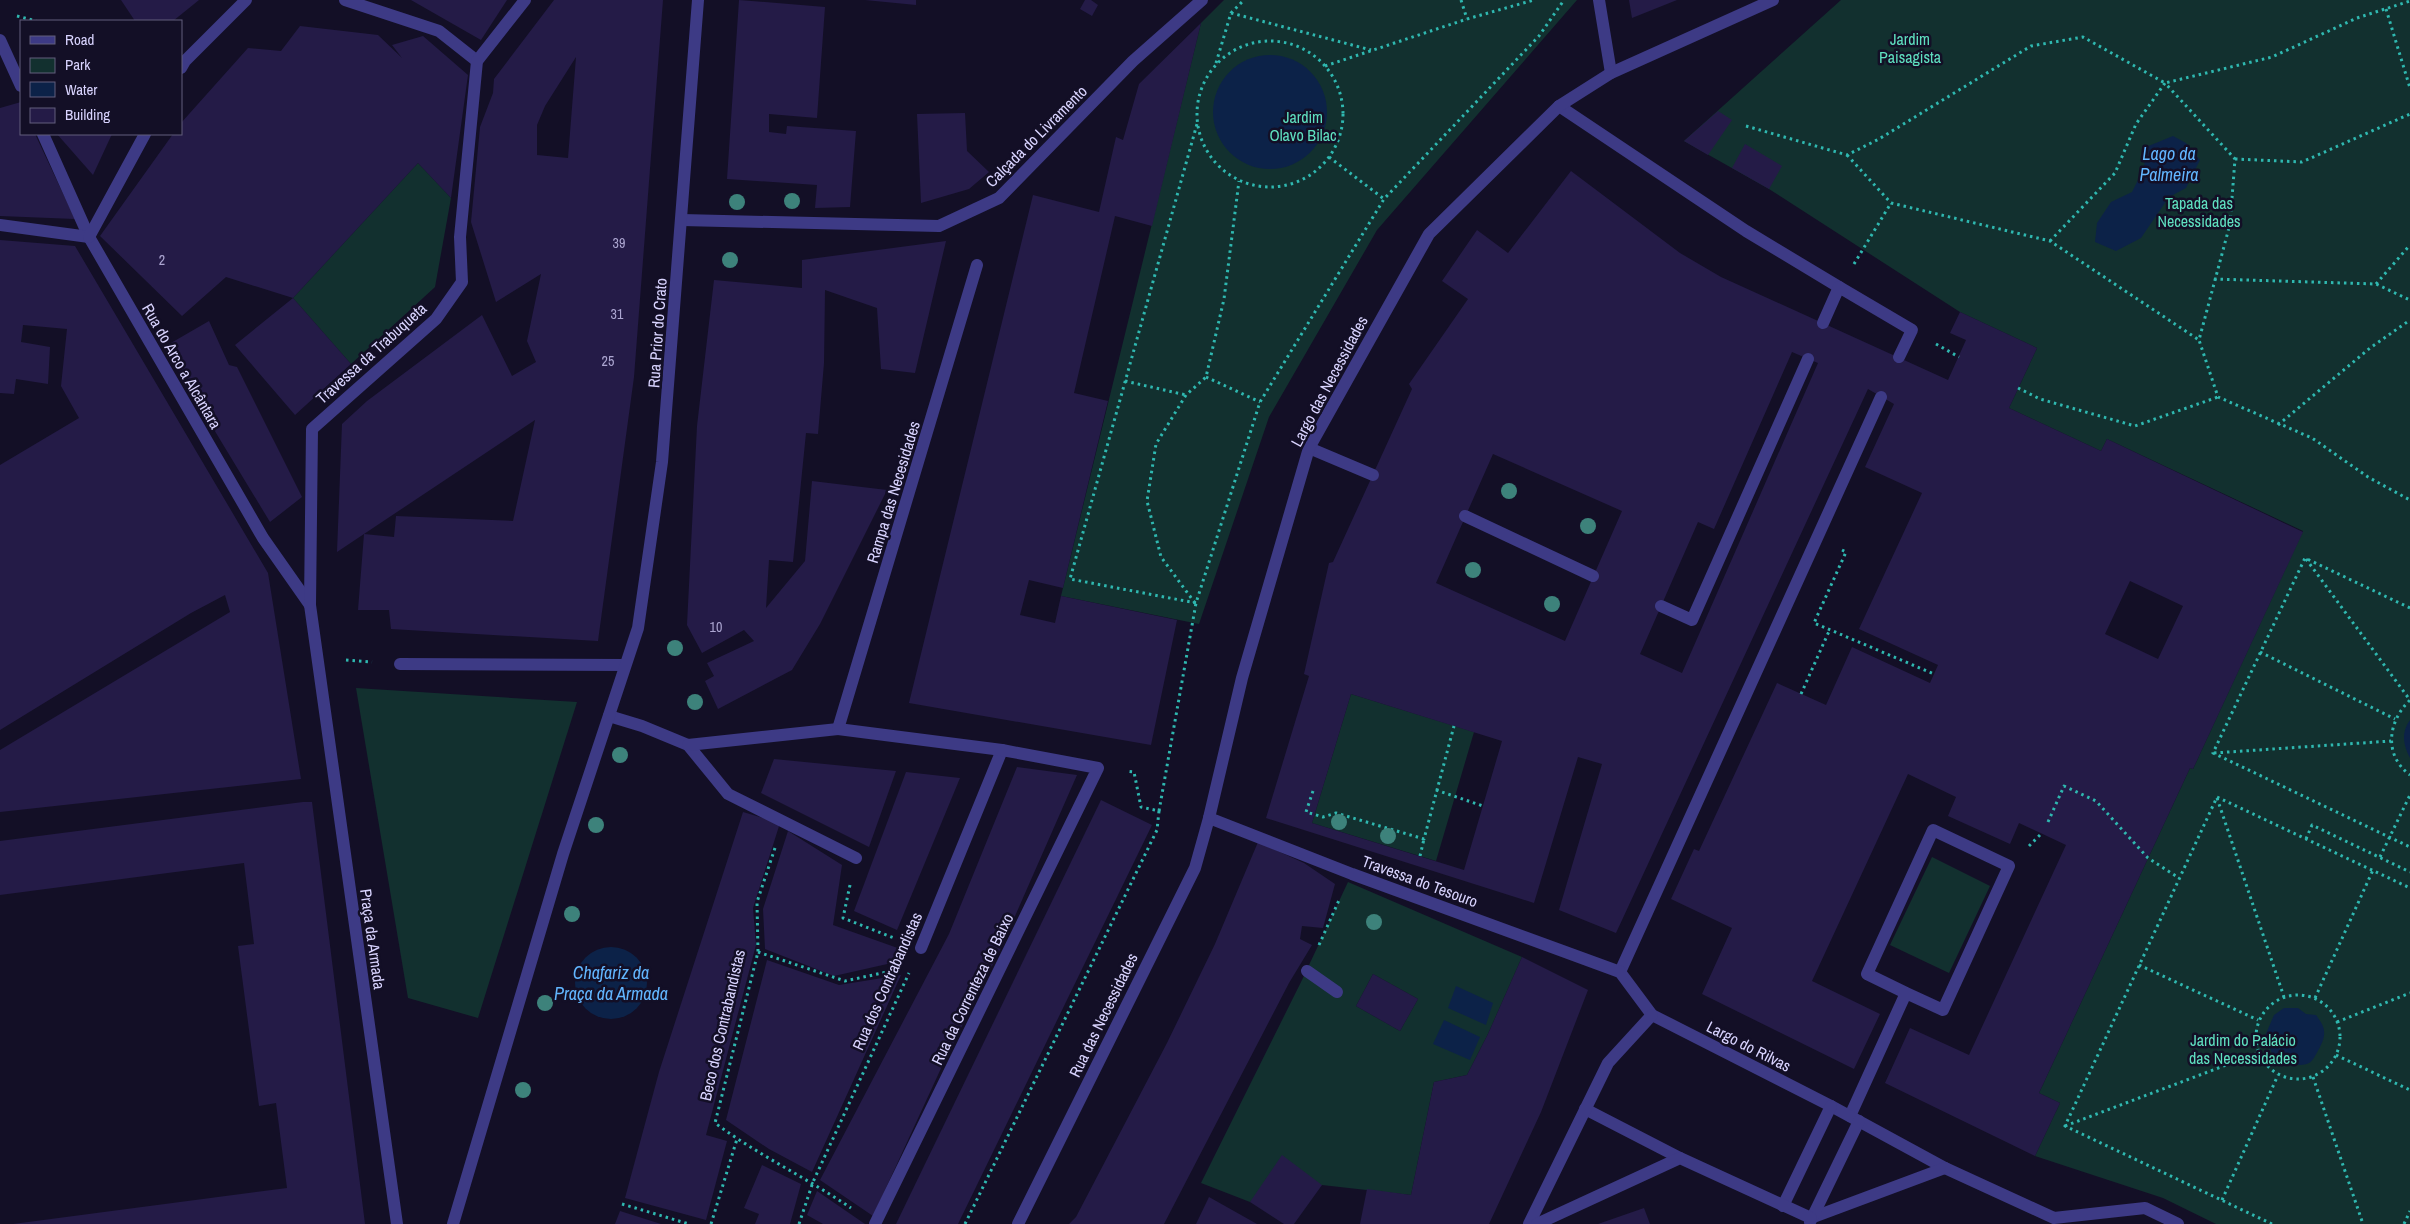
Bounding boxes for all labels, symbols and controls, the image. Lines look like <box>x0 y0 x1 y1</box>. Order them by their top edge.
legend <box>20 20 182 135</box>
park label: Jardim Paisagista <box>1879 28 1942 68</box>
text: Road <box>65 29 94 50</box>
text: Park <box>65 54 91 75</box>
text: Water <box>65 79 97 100</box>
street label: Calçada do Livramento <box>980 80 1092 192</box>
text: Building <box>65 104 110 125</box>
park label: Jardim Olavo Bilac <box>1269 106 1337 146</box>
water label: Lago da Palmeira <box>2139 141 2199 187</box>
park label: Tapada das Necessidades <box>2157 192 2241 232</box>
house number: 39 <box>613 234 625 252</box>
house number: 2 <box>159 251 165 269</box>
street label: Rua Prior do Crato <box>642 277 672 389</box>
street label: Travessa da Trabuqueta <box>311 297 432 409</box>
street label: Rua do Arco a Alcântara <box>137 299 227 433</box>
house number: 31 <box>611 305 624 323</box>
street label: Largo das Necessidades <box>1285 312 1373 450</box>
house number: 25 <box>602 352 614 370</box>
street label: Rampa das Necesidades <box>861 418 925 566</box>
house number: 10 <box>710 618 722 636</box>
street label: Travessa do Tesouro <box>1359 850 1481 912</box>
street label: Praça da Armada <box>355 887 391 991</box>
street label: Rua dos Contrabandistas <box>847 909 927 1053</box>
street label: Rua da Correnteza de Baixo <box>926 909 1018 1069</box>
street label: Beco dos Contrabandistas <box>694 947 750 1103</box>
street label: Rua das Necessidades <box>1063 949 1143 1081</box>
water label: Chafariz da Praça da Armada <box>554 960 668 1006</box>
street label: Largo do Rilvas <box>1703 1015 1795 1077</box>
park label: Jardim do Palácio das Necessidades <box>2189 1029 2297 1069</box>

